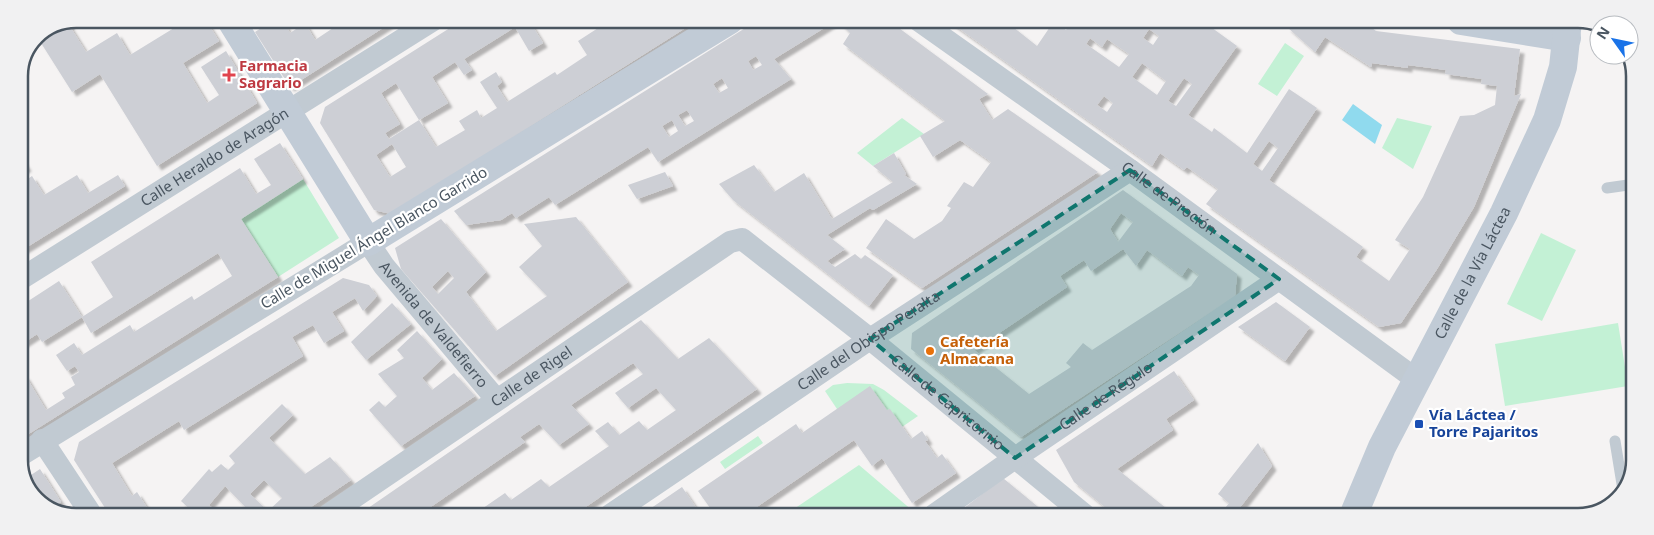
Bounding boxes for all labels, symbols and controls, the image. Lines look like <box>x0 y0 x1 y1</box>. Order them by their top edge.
north arrow <box>1589 15 1639 65</box>
text: N <box>1592 23 1614 43</box>
place label: Farmacia Sagrario <box>239 55 308 92</box>
marker: Farmacia Sagrario <box>223 69 235 81</box>
street label: Calle Heraldo de Aragón <box>136 102 292 210</box>
street label: Calle de Proción <box>1118 156 1221 239</box>
street label: Calle de Miguel Ángel Blanco Garrido <box>256 161 491 313</box>
street label: Calle de la Vía Láctea <box>1429 203 1515 342</box>
street label: Avenida de Valdefierro <box>375 257 493 391</box>
street label: Calle del Obispo Peralta <box>793 285 943 394</box>
place label: Cafetería Almacana <box>940 331 1014 368</box>
street label: Calle de Rigel <box>486 341 576 411</box>
marker: Cafetería Almacana <box>924 345 936 357</box>
street label: Calle de Capricornio <box>887 349 1009 454</box>
street label: Calle de Régulo <box>1055 357 1156 434</box>
place label: Vía Láctea / Torre Pajaritos <box>1429 404 1538 441</box>
marker: Vía Láctea / Torre Pajaritos <box>1413 418 1425 430</box>

